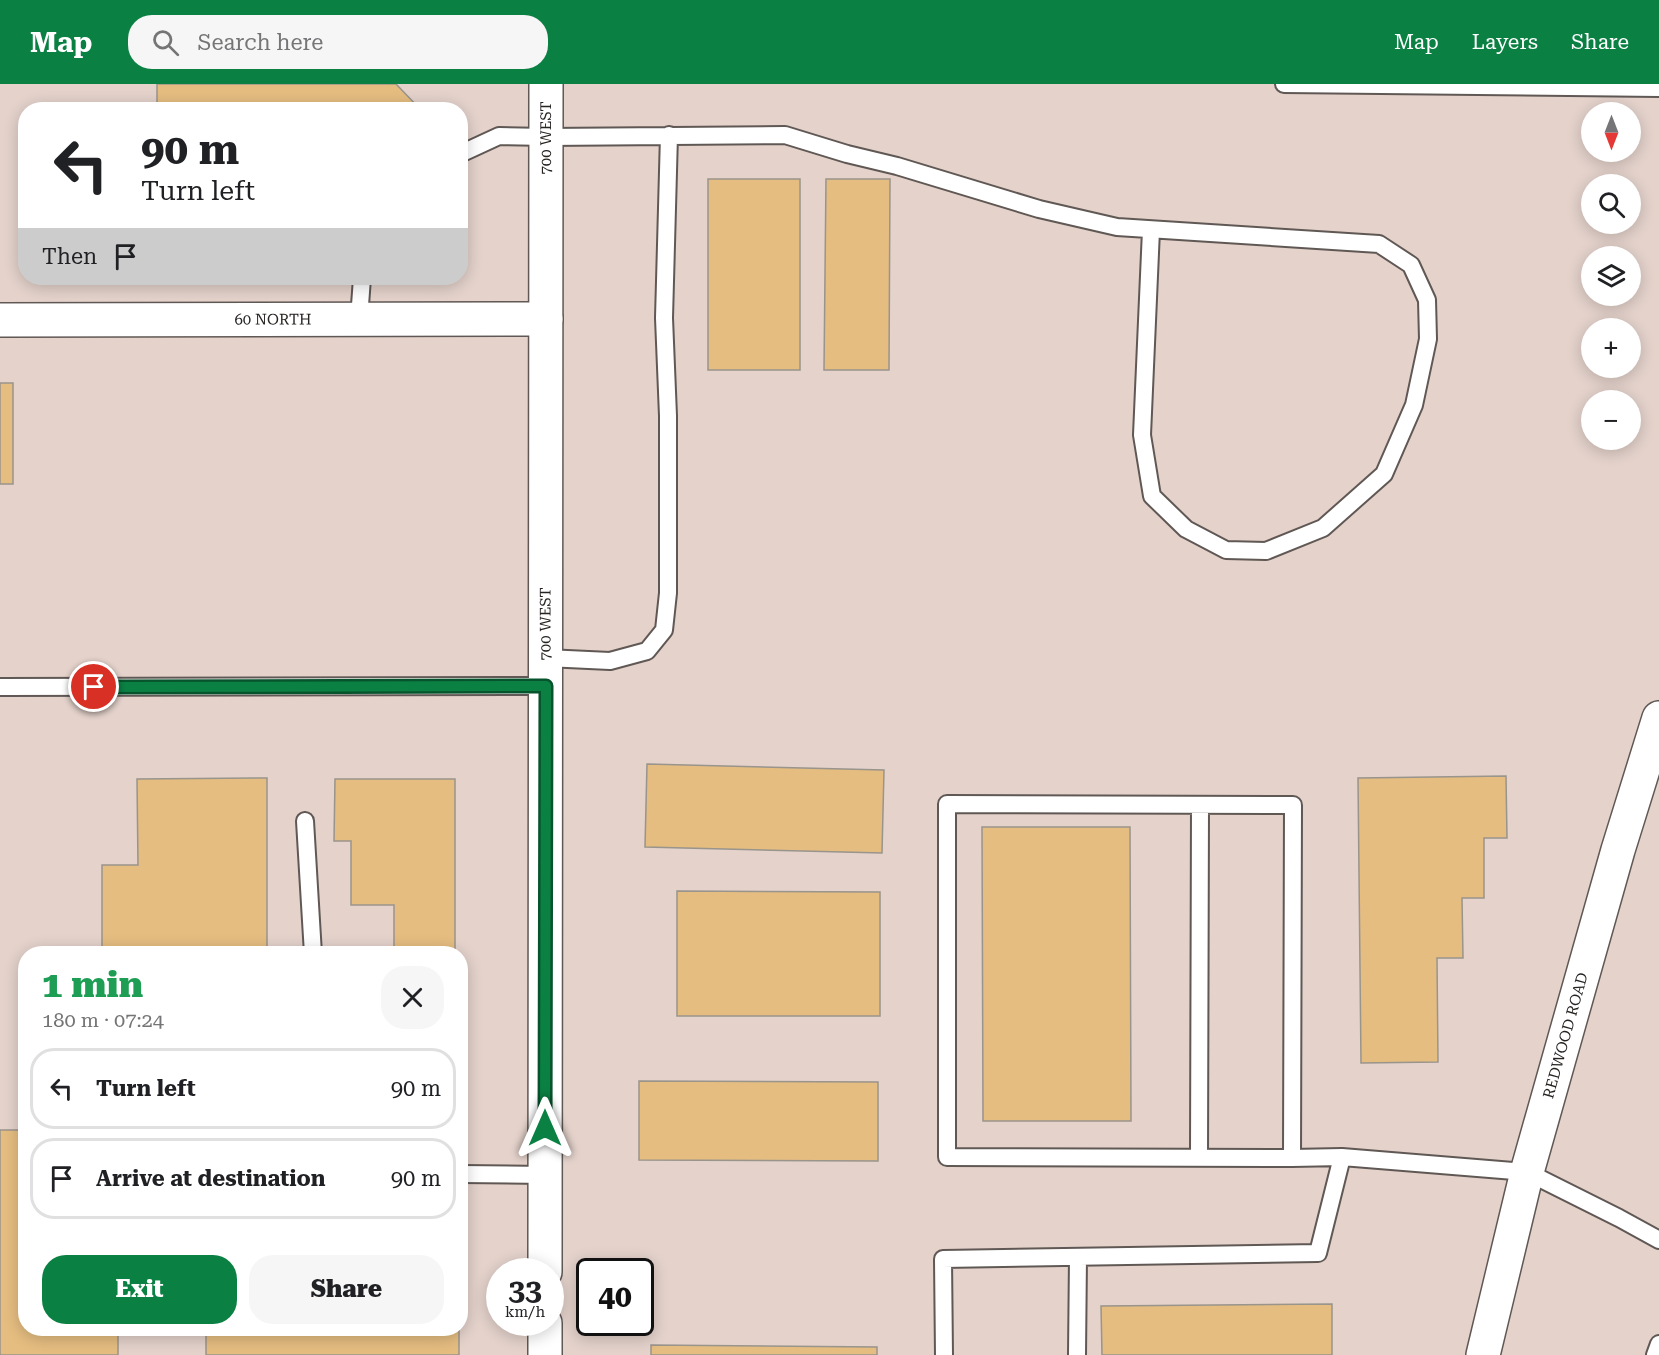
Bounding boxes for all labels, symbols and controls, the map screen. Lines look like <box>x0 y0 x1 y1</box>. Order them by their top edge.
search box <box>128 15 548 69</box>
text: Map <box>30 26 92 59</box>
icon: search <box>149 26 182 59</box>
text: Search here <box>197 30 323 55</box>
text: Map <box>1394 30 1439 54</box>
text: Layers <box>1472 30 1538 54</box>
text: Share <box>1571 30 1629 54</box>
street label: 700 WEST <box>537 101 555 175</box>
north arrow <box>1581 102 1641 162</box>
map controls <box>1581 102 1641 450</box>
text: 90 m <box>141 125 239 174</box>
icon: left <box>42 126 120 204</box>
button: search <box>1581 174 1641 234</box>
text: Turn left <box>141 175 255 207</box>
icon: arrive <box>109 240 142 273</box>
text: Then <box>42 244 97 269</box>
button: layers <box>1581 246 1641 306</box>
street label: 60 NORTH <box>234 310 312 329</box>
button: + <box>1581 318 1641 378</box>
button: − <box>1581 390 1641 450</box>
street label: 700 WEST <box>537 587 555 661</box>
pin <box>68 661 119 712</box>
icon: arrive <box>77 670 110 703</box>
text: 1 min <box>42 964 143 1006</box>
button: close <box>381 966 444 1029</box>
street label: REDWOOD ROAD <box>1539 971 1592 1101</box>
text: 180 m · 07:24 <box>42 1008 164 1032</box>
icon: left <box>45 1072 78 1105</box>
text: Turn left <box>96 1076 196 1101</box>
text: 90 m <box>391 1076 441 1101</box>
position arrow <box>513 1096 577 1160</box>
icon: arrive <box>45 1162 78 1195</box>
text: Arrive at destination <box>96 1166 325 1191</box>
text: 90 m <box>391 1166 441 1191</box>
button: Exit <box>42 1255 237 1324</box>
button: Share <box>249 1255 444 1324</box>
speed limit sign: 40 <box>576 1258 654 1336</box>
text: 33 <box>508 1272 542 1307</box>
text: km/h <box>505 1303 545 1321</box>

